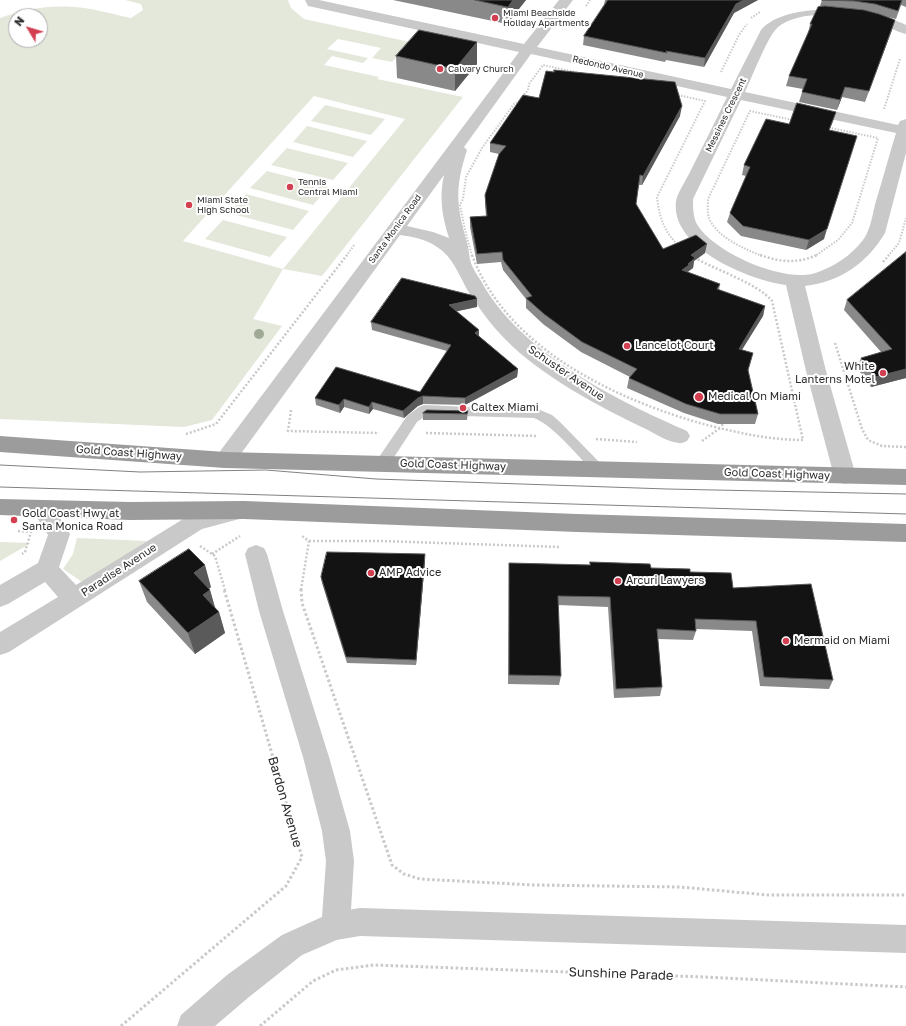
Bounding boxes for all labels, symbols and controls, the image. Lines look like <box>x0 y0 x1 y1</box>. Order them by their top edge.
north arrow <box>8 8 48 48</box>
place label: Miami Beachside Holiday Apartments <box>503 8 589 29</box>
marker: Miami Beachside Holiday Apartments <box>490 13 500 23</box>
text: N <box>11 14 27 28</box>
street label: Redondo Avenue <box>571 54 645 80</box>
marker: Calvary Church <box>435 64 445 74</box>
place label: Calvary Church <box>448 64 514 74</box>
street label: Messines Crescent <box>703 76 749 154</box>
place label: Tennis Central Miami <box>298 177 358 198</box>
marker: Tennis Central Miami <box>285 182 295 192</box>
street label: Santa Monica Road <box>366 192 424 266</box>
place label: Miami State High School <box>197 195 249 216</box>
marker: Miami State High School <box>184 200 194 210</box>
place label: Lancelot Court <box>635 339 714 353</box>
marker: Lancelot Court <box>622 341 632 351</box>
street label: Schuster Avenue <box>525 343 607 403</box>
place label: White Lanterns Motel <box>795 360 875 386</box>
marker: White Lanterns Motel <box>878 368 888 378</box>
place label: Medical On Miami <box>708 390 801 404</box>
marker: Medical On Miami <box>693 391 705 403</box>
place label: Caltex Miami <box>471 401 539 415</box>
marker: Caltex Miami <box>458 403 468 413</box>
street label: Gold Coast Highway <box>76 443 182 463</box>
street label: Gold Coast Highway <box>400 457 506 473</box>
street label: Gold Coast Highway <box>724 466 830 482</box>
place label: Gold Coast Hwy at Santa Monica Road <box>22 507 123 533</box>
marker: Gold Coast Hwy at Santa Monica Road <box>9 515 19 525</box>
street label: Paradise Avenue <box>79 541 159 599</box>
place label: AMP Advice <box>379 566 441 580</box>
marker: AMP Advice <box>366 568 376 578</box>
place label: Arcuri Lawyers <box>626 574 704 588</box>
marker: Arcuri Lawyers <box>613 576 623 586</box>
place label: Mermaid on Miami <box>794 634 890 648</box>
marker: Mermaid on Miami <box>781 636 791 646</box>
street label: Bardon Avenue <box>265 755 305 849</box>
street label: Sunshine Parade <box>568 964 674 984</box>

